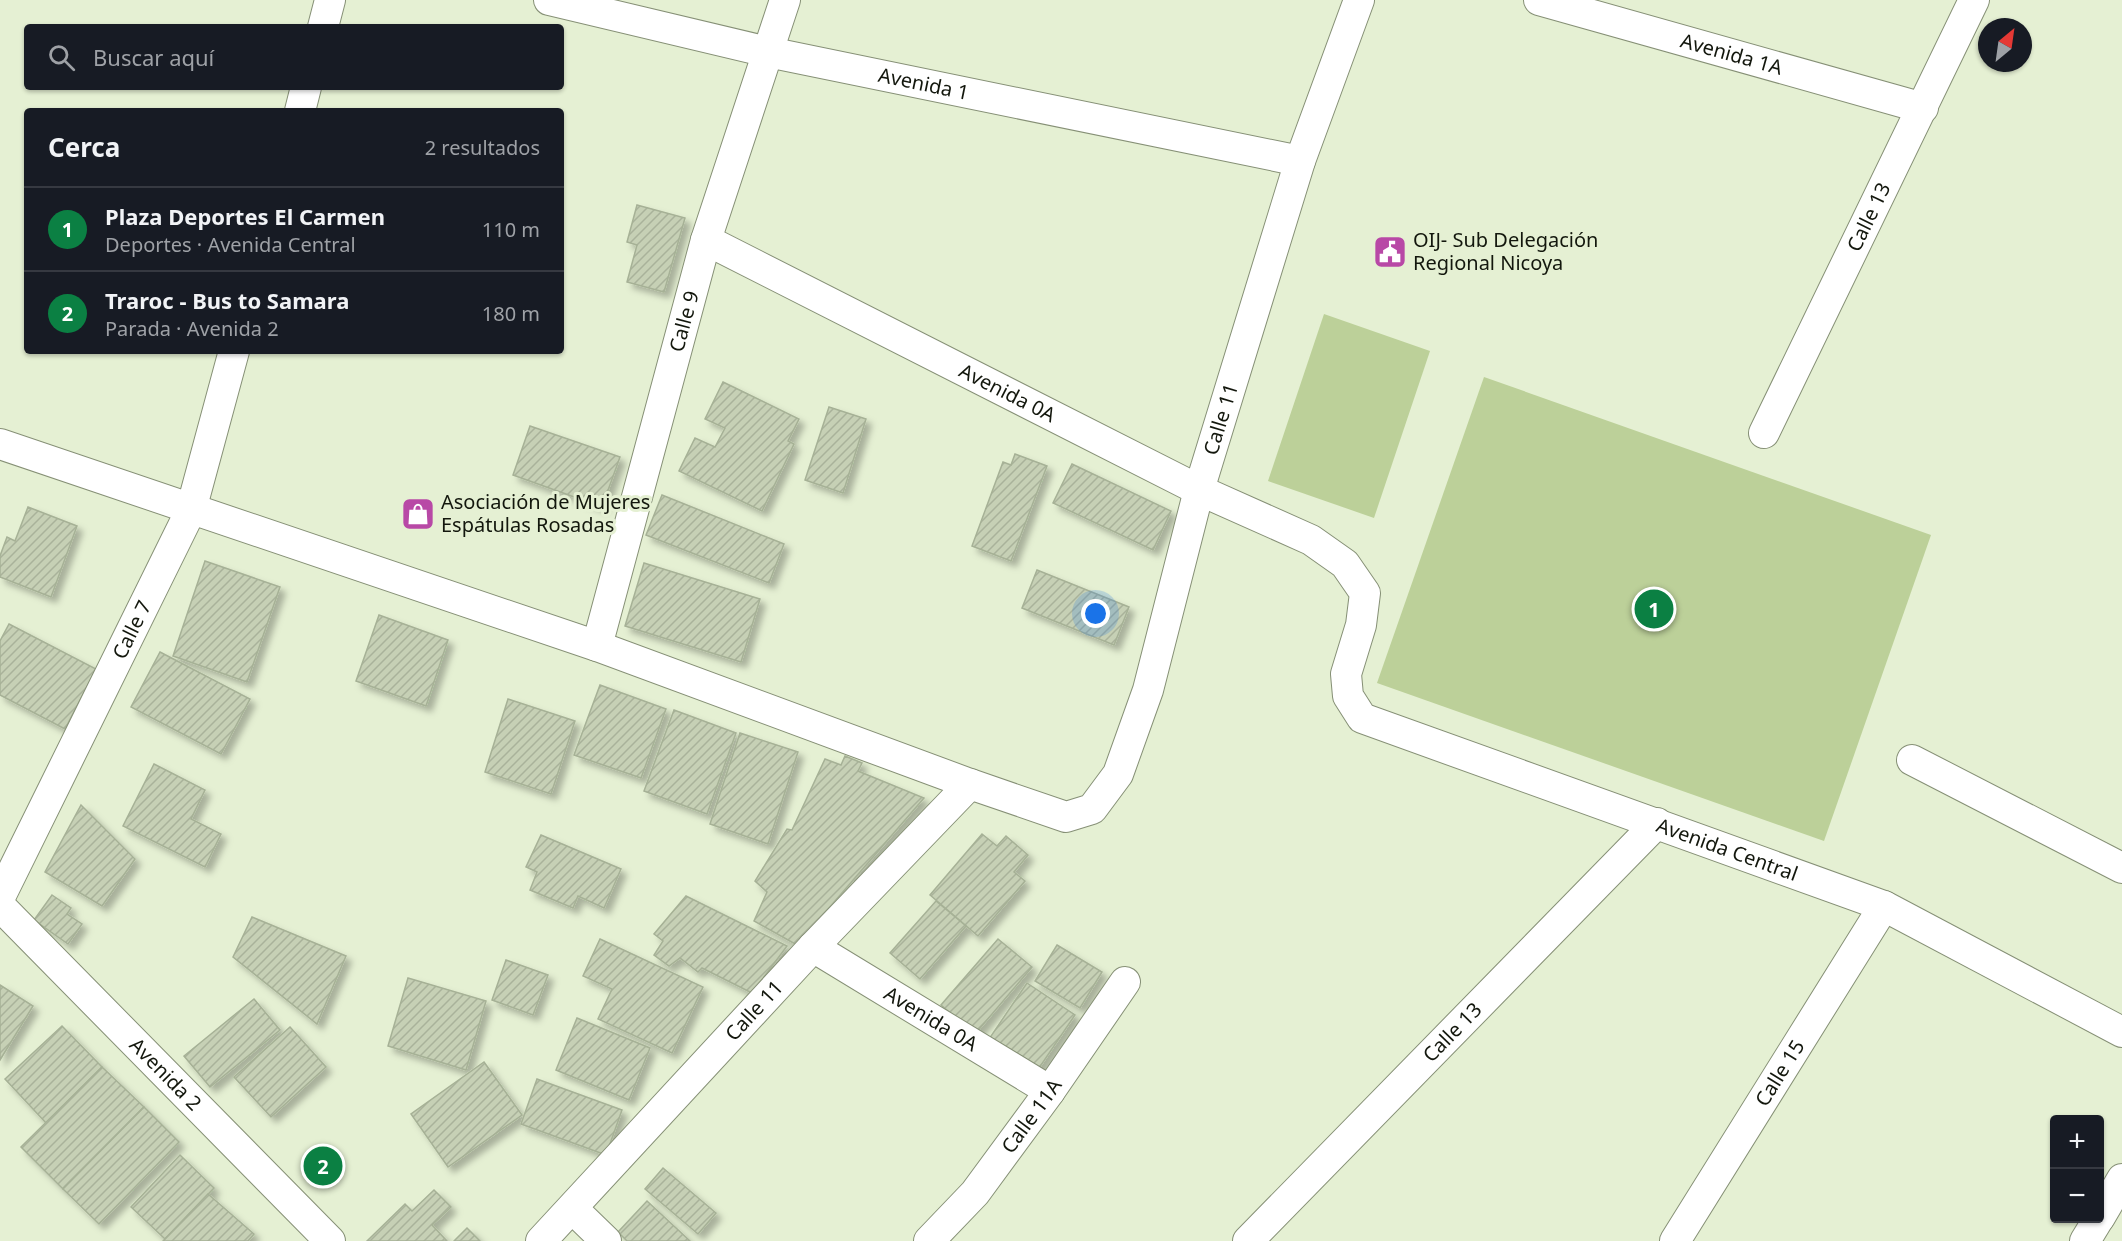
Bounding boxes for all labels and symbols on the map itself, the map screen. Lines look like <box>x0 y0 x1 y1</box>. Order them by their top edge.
north arrow <box>1978 18 2032 72</box>
street label: Avenida 1A <box>1678 26 1786 81</box>
street label: Avenida 1 <box>876 61 972 106</box>
street label: Calle 13 <box>1840 178 1896 256</box>
place label: OIJ- Sub Delegación Regional Nicoya <box>1413 226 1598 276</box>
public building icon: OIJ- Sub Delegación Regional Nicoya <box>1372 234 1408 270</box>
street label: Calle 9 <box>663 288 705 355</box>
street label: Avenida 0A <box>955 357 1061 428</box>
street label: Calle 11 <box>1197 380 1244 458</box>
place label: Asociación de Mujeres Espátulas Rosadas <box>441 488 650 538</box>
shop icon: Asociación de Mujeres Espátulas Rosadas <box>400 496 436 532</box>
pin: 1 <box>1634 586 1674 632</box>
street label: Calle 7 <box>106 596 157 663</box>
your location <box>1081 599 1110 628</box>
street label: Avenida Central <box>1653 811 1802 887</box>
street label: Calle 11 <box>719 974 789 1046</box>
street label: Avenida 0A <box>879 979 983 1057</box>
street label: Calle 13 <box>1416 996 1487 1068</box>
street label: Avenida 2 <box>124 1032 208 1116</box>
street label: Calle 15 <box>1748 1034 1810 1111</box>
street label: Calle 11A <box>995 1073 1068 1159</box>
pin: 2 <box>304 1144 342 1188</box>

